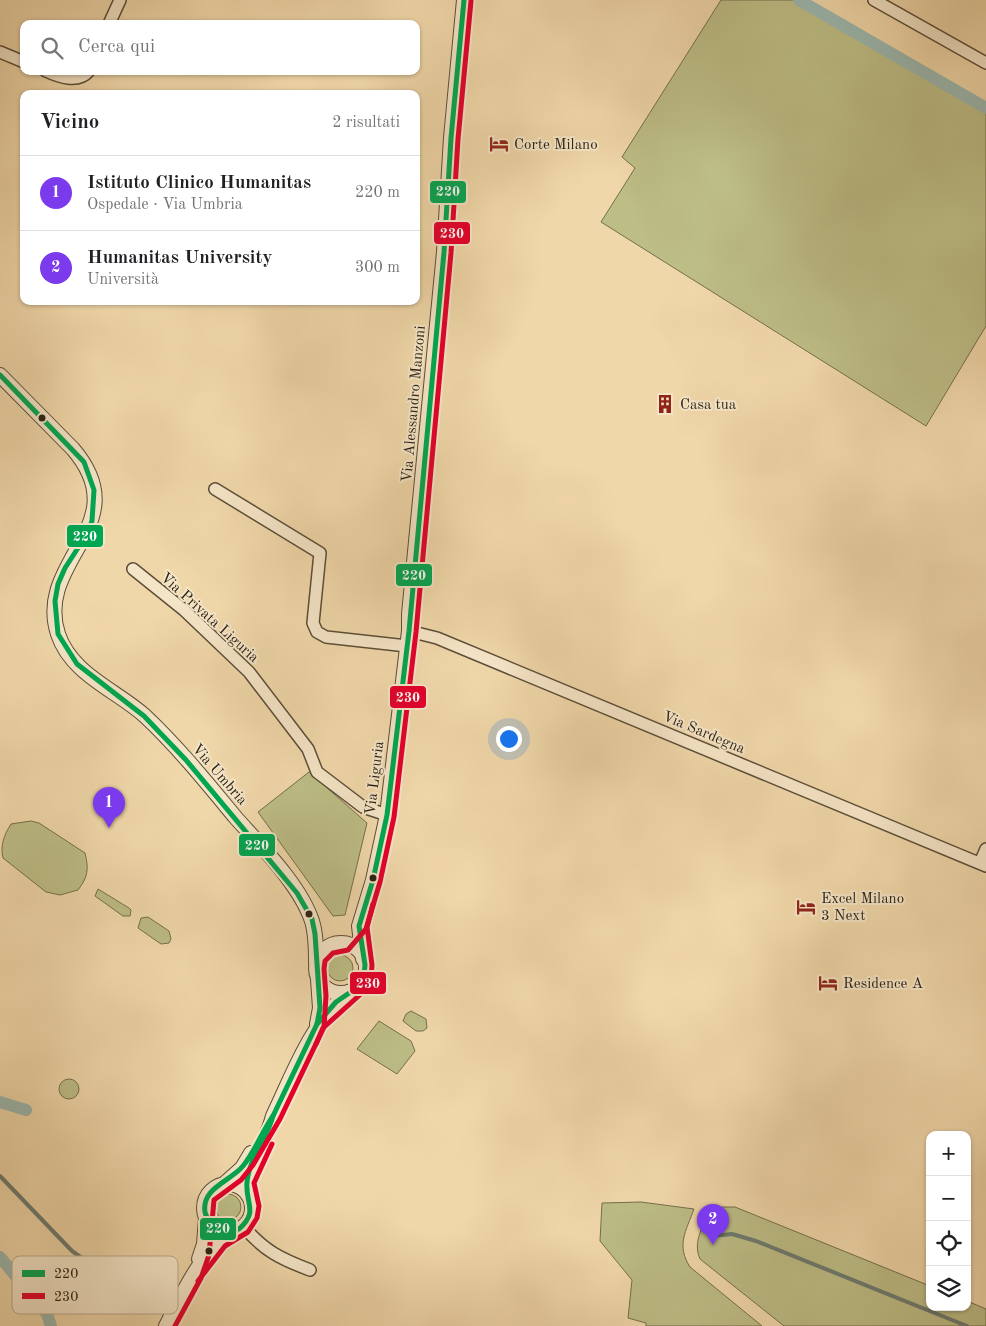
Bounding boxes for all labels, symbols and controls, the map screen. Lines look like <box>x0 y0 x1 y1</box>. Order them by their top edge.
search box <box>20 20 420 75</box>
icon: search <box>38 34 66 62</box>
text: Cerca qui <box>78 38 155 57</box>
text: Vicino <box>40 112 99 133</box>
text: 2 risultati <box>332 115 400 131</box>
hotel icon: Corte Milano <box>488 133 510 155</box>
place label: Corte Milano <box>514 138 598 153</box>
text: Istituto Clinico Humanitas <box>87 174 311 193</box>
line badge: 220 <box>429 180 467 204</box>
text: 1 <box>51 185 61 201</box>
text: 220 m <box>355 185 400 201</box>
text: 220 <box>436 185 460 199</box>
text: Ospedale · Via Umbria <box>87 197 243 213</box>
line badge: 230 <box>433 221 471 245</box>
text: 230 <box>440 227 464 241</box>
text: Humanitas University <box>87 249 272 268</box>
text: 2 <box>51 260 61 276</box>
text: 300 m <box>355 260 400 276</box>
text: Università <box>87 272 159 288</box>
street label: Via Alessandro Manzoni <box>400 325 429 483</box>
building icon: Casa tua <box>654 393 676 415</box>
place label: Casa tua <box>680 398 737 413</box>
unlabelled marker <box>37 413 47 423</box>
line badge: 220 <box>66 524 104 548</box>
text: 220 <box>73 530 97 544</box>
line badge: 220 <box>395 563 433 587</box>
text: 220 <box>402 569 426 583</box>
street label: Via Privata Liguria <box>157 570 261 666</box>
line badge: 230 <box>389 685 427 709</box>
text: 230 <box>396 691 420 705</box>
street label: Via Sardegna <box>660 709 747 758</box>
your location <box>496 726 522 752</box>
street label: Via Liguria <box>364 740 388 816</box>
street label: Via Umbria <box>188 742 250 809</box>
pin: 1 <box>93 787 125 828</box>
line badge: 220 <box>238 833 276 857</box>
text: 220 <box>245 839 269 853</box>
unlabelled marker <box>368 873 378 883</box>
place label: Excel Milano 3 Next <box>821 892 904 924</box>
hotel icon: Excel Milano 3 Next <box>795 896 817 918</box>
unlabelled marker <box>304 909 314 919</box>
line badge: 230 <box>349 971 387 995</box>
hotel icon: Residence A <box>817 972 839 994</box>
text: 230 <box>356 977 380 991</box>
place label: Residence A <box>843 977 924 992</box>
map controls <box>926 1131 971 1311</box>
button: + <box>926 1131 971 1176</box>
button: − <box>926 1176 971 1221</box>
pin: 2 <box>697 1204 729 1245</box>
line badge: 220 <box>199 1217 237 1241</box>
button: locate <box>926 1221 971 1266</box>
text: 220 <box>206 1222 230 1236</box>
unlabelled marker <box>204 1246 214 1256</box>
legend <box>12 1256 178 1314</box>
button: layers <box>926 1266 971 1311</box>
text: 220 <box>54 1267 78 1281</box>
text: 230 <box>54 1290 78 1304</box>

